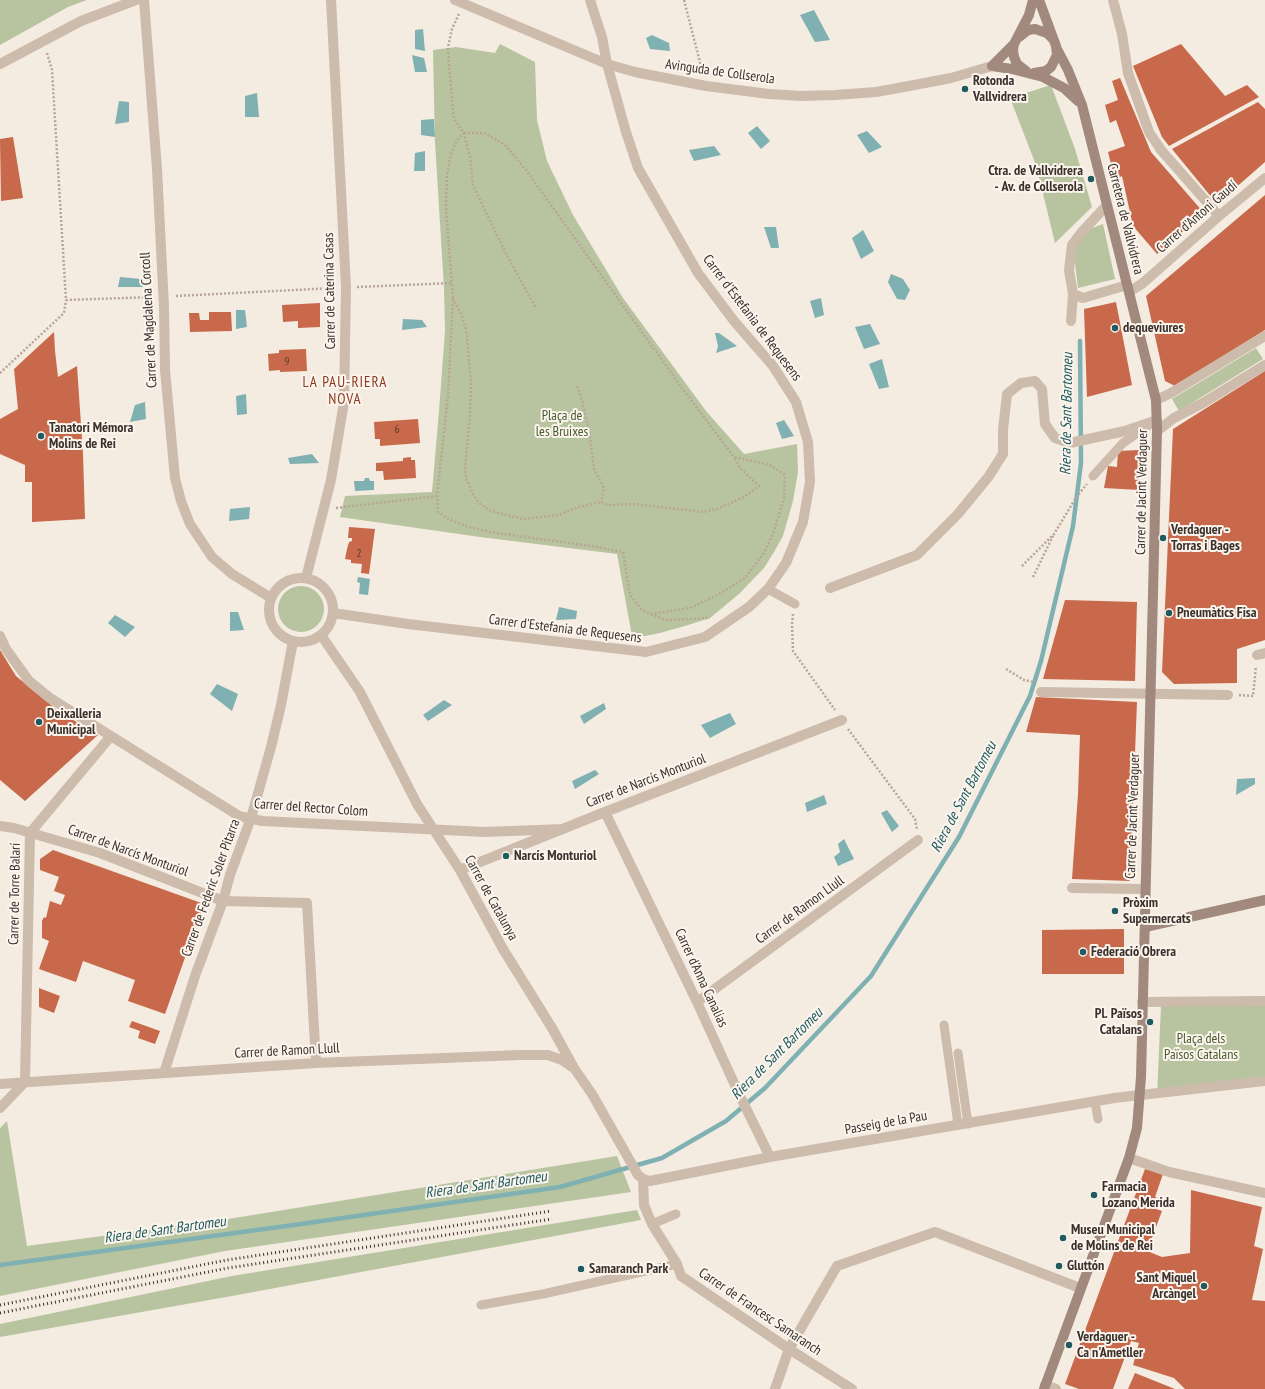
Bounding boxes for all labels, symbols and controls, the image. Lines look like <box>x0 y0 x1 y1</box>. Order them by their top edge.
street label: Avinguda de Collserola <box>664 56 776 88</box>
place label: Rotonda Vallvidrera <box>973 73 1027 106</box>
marker: Rotonda Vallvidrera <box>960 84 970 94</box>
street label: Carretera de Vallvidrera <box>1103 162 1147 276</box>
place label: Ctra. de Vallvidrera - Av. de Collserola <box>988 163 1083 196</box>
marker: Ctra. de Vallvidrera - Av. de Collserola <box>1086 174 1096 184</box>
street label: Carrer d'Antoni Gaudí <box>1153 177 1241 257</box>
street label: Carrer de Caterina Casas <box>321 232 339 350</box>
street label: Carrer de Magdalena Corcoll <box>137 252 161 388</box>
street label: Carrer d'Estefania de Requesens <box>699 252 805 384</box>
place label: dequeviures <box>1123 320 1183 336</box>
marker: dequeviures <box>1110 323 1120 333</box>
water label: Riera de Sant Bartomeu <box>1057 353 1077 475</box>
house number: 9 <box>284 355 290 369</box>
district label: LA PAU-RIERA NOVA <box>303 374 387 409</box>
park label: Plaça de les Bruixes <box>536 408 588 440</box>
place label: Tanatori Mémora Molins de Rei <box>49 420 133 452</box>
house number: 6 <box>394 423 400 437</box>
street label: Carrer de Jacint Verdaguer <box>1133 429 1151 555</box>
marker: Tanatori Mémora Molins de Rei <box>36 431 46 441</box>
place label: Verdaguer - Torras i Bages <box>1171 522 1240 554</box>
marker: Verdaguer - Torras i Bages <box>1158 533 1168 543</box>
house number: 2 <box>356 547 362 561</box>
place label: Pneumàtics Fisa <box>1177 605 1257 621</box>
marker: Pneumàtics Fisa <box>1164 608 1174 618</box>
street label: Carrer d'Estefania de Requesens <box>488 611 642 647</box>
place label: Deixalleria Municipal <box>47 706 101 738</box>
marker: Deixalleria Municipal <box>34 717 44 727</box>
water label: Riera de Sant Bartomeu <box>927 739 1001 855</box>
street label: Carrer de Narcís Monturiol <box>584 750 708 812</box>
street label: Carrer de Jacint Verdaguer <box>1122 753 1144 879</box>
street label: Carrer del Rector Colom <box>254 796 368 820</box>
street label: Carrer de Federic Soler Pitarra <box>178 817 244 959</box>
street label: Carrer de Narcís Monturiol <box>66 821 190 881</box>
street label: Carrer de Torre Balarí <box>6 843 24 945</box>
place label: Narcís Monturiol <box>514 848 596 864</box>
marker: Narcís Monturiol <box>501 851 511 861</box>
street label: Carrer de Catalunya <box>461 853 521 943</box>
street label: Carrer de Ramon Llull <box>753 872 847 948</box>
place label: Pròxim Supermercats <box>1123 895 1191 928</box>
marker: Pròxim Supermercats <box>1110 906 1120 916</box>
street label: Carrer d'Anna Canalias <box>671 926 731 1030</box>
place label: Federació Obrera <box>1091 944 1176 960</box>
marker: Federació Obrera <box>1078 947 1088 957</box>
water label: Riera de Sant Bartomeu <box>727 1004 827 1104</box>
place label: Pl. Països Catalans <box>1095 1006 1142 1038</box>
marker: Pl. Països Catalans <box>1145 1017 1155 1027</box>
park label: Plaça dels Països Catalans <box>1164 1031 1238 1064</box>
street label: Carrer de Ramon Llull <box>234 1040 340 1062</box>
street label: Passeig de la Pau <box>844 1108 928 1138</box>
water label: Riera de Sant Bartomeu <box>424 1168 548 1202</box>
place label: Farmacia Lozano Merida <box>1102 1179 1175 1212</box>
marker: Farmacia Lozano Merida <box>1089 1190 1099 1200</box>
water label: Riera de Sant Bartomeu <box>103 1213 227 1247</box>
place label: Museu Municipal de Molins de Rei <box>1071 1222 1155 1254</box>
marker: Museu Municipal de Molins de Rei <box>1058 1233 1068 1243</box>
place label: Gluttón <box>1067 1258 1104 1274</box>
place label: Samaranch Park <box>589 1261 668 1277</box>
marker: Gluttón <box>1054 1261 1064 1271</box>
marker: Samaranch Park <box>576 1264 586 1274</box>
street label: Carrer de Francesc Samaranch <box>695 1265 825 1359</box>
place label: Sant Miquel Arcàngel <box>1137 1270 1196 1302</box>
marker: Sant Miquel Arcàngel <box>1199 1281 1209 1291</box>
place label: Verdaguer - Ca n'Ametller <box>1077 1329 1143 1362</box>
marker: Verdaguer - Ca n'Ametller <box>1064 1340 1074 1350</box>

